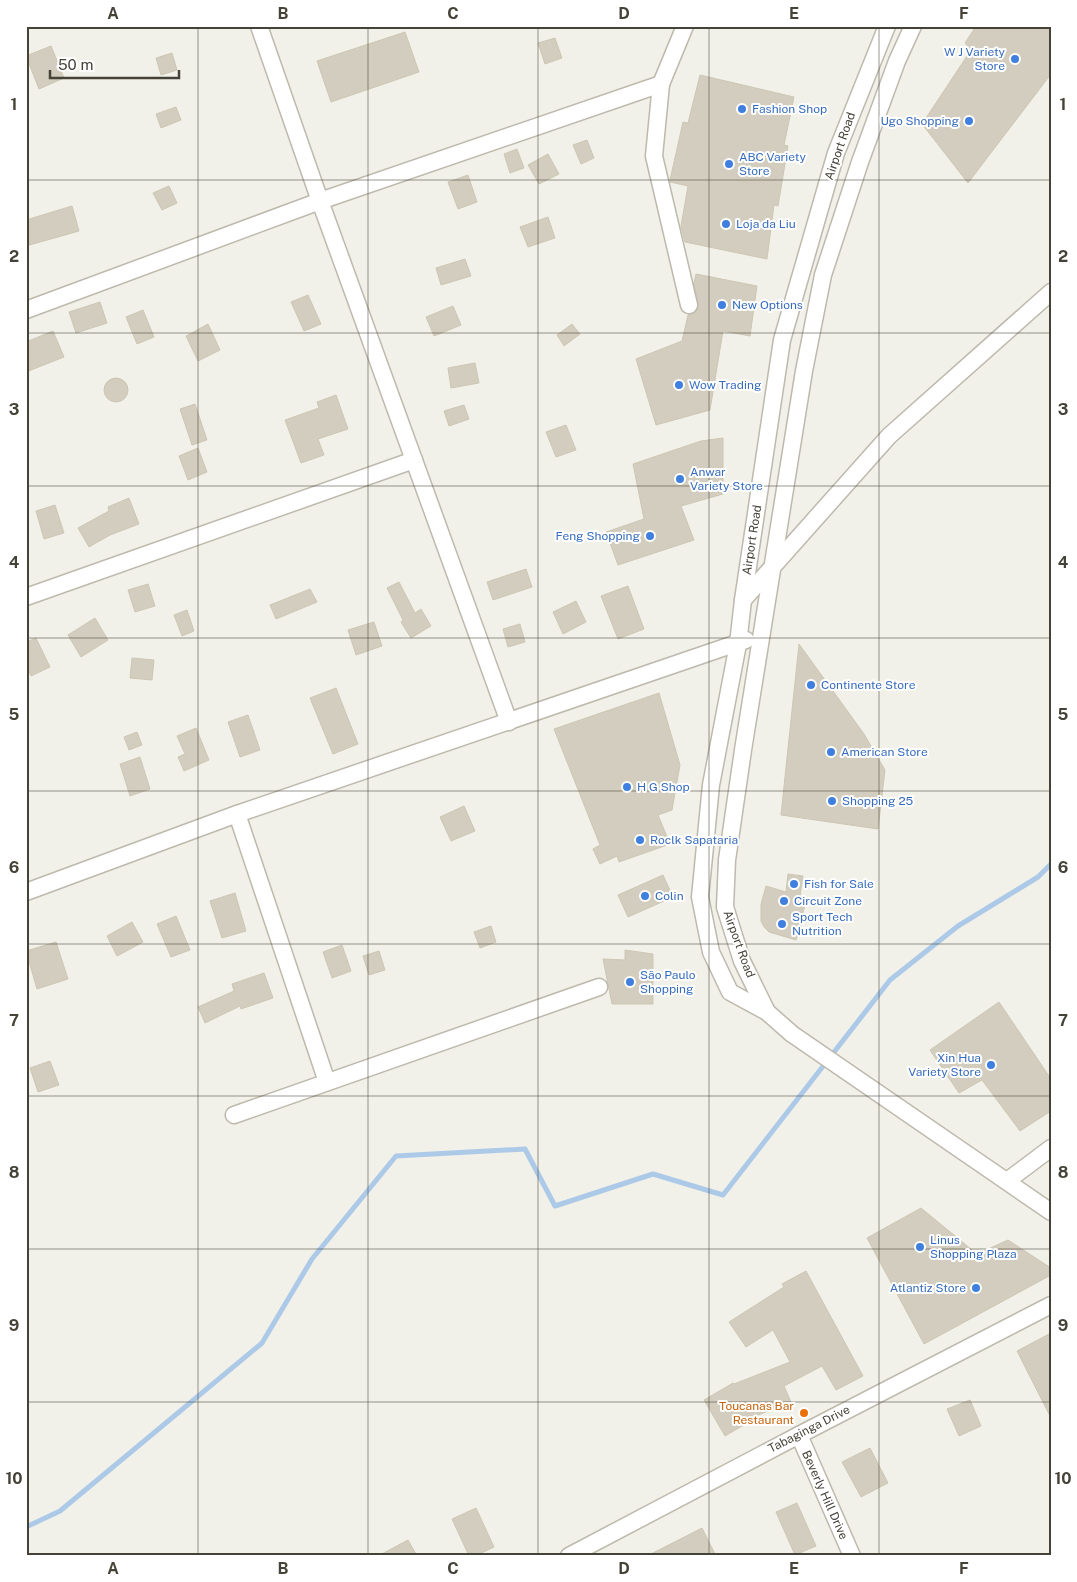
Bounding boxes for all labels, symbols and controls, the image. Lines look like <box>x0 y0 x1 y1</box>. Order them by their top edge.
text: A <box>107 4 119 23</box>
text: B <box>278 4 289 23</box>
text: C <box>447 4 459 23</box>
text: D <box>618 4 630 23</box>
text: E <box>789 4 799 23</box>
text: F <box>959 4 969 23</box>
place label: W J Variety Store <box>944 45 1006 73</box>
scale bar <box>50 48 179 80</box>
marker: W J Variety Store <box>1009 53 1021 65</box>
text: 50 m <box>58 56 93 73</box>
text: 1 <box>11 95 17 114</box>
text: 1 <box>1060 95 1066 114</box>
place label: Fashion Shop <box>752 102 827 116</box>
marker: Fashion Shop <box>736 103 748 115</box>
street label: Airport Road <box>822 110 858 182</box>
place label: Ugo Shopping <box>880 114 959 128</box>
marker: Ugo Shopping <box>963 115 975 127</box>
place label: ABC Variety Store <box>739 150 806 178</box>
marker: ABC Variety Store <box>723 158 735 170</box>
place label: Loja da Liu <box>736 217 796 231</box>
marker: Loja da Liu <box>720 218 732 230</box>
text: 2 <box>9 247 19 266</box>
text: 2 <box>1058 247 1068 266</box>
place label: New Options <box>732 298 803 312</box>
marker: New Options <box>716 299 728 311</box>
place label: Wow Trading <box>689 378 761 392</box>
marker: Wow Trading <box>673 379 685 391</box>
text: 3 <box>9 400 19 419</box>
text: 3 <box>1058 400 1068 419</box>
place label: Anwar Variety Store <box>690 465 763 493</box>
marker: Anwar Variety Store <box>674 473 686 485</box>
street label: Airport Road <box>740 504 764 576</box>
place label: Feng Shopping <box>555 529 640 543</box>
marker: Feng Shopping <box>644 530 656 542</box>
text: 4 <box>9 553 20 572</box>
text: 4 <box>1058 553 1069 572</box>
place label: Continente Store <box>821 678 916 692</box>
marker: Continente Store <box>805 679 817 691</box>
text: 5 <box>9 705 20 724</box>
text: 5 <box>1058 705 1069 724</box>
place label: American Store <box>841 745 928 759</box>
marker: American Store <box>825 746 837 758</box>
place label: H G Shop <box>637 780 690 794</box>
marker: H G Shop <box>621 781 633 793</box>
place label: Shopping 25 <box>842 794 914 808</box>
marker: Shopping 25 <box>826 795 838 807</box>
place label: Roclk Sapataria <box>650 833 738 847</box>
marker: Roclk Sapataria <box>634 834 646 846</box>
text: 6 <box>9 858 19 877</box>
text: 6 <box>1058 858 1068 877</box>
place label: Fish for Sale <box>804 877 874 891</box>
marker: Fish for Sale <box>788 878 800 890</box>
place label: Colin <box>655 889 684 903</box>
marker: Colin <box>639 890 651 902</box>
place label: Circuit Zone <box>794 894 862 908</box>
marker: Circuit Zone <box>778 895 790 907</box>
street label: Airport Road <box>720 908 758 980</box>
place label: Sport Tech Nutrition <box>792 910 853 938</box>
marker: Sport Tech Nutrition <box>776 918 788 930</box>
place label: São Paulo Shopping <box>640 968 696 996</box>
marker: São Paulo Shopping <box>624 976 636 988</box>
text: 7 <box>9 1011 19 1030</box>
text: 7 <box>1058 1011 1068 1030</box>
place label: Xin Hua Variety Store <box>908 1051 981 1079</box>
marker: Xin Hua Variety Store <box>985 1059 997 1071</box>
text: 8 <box>9 1163 20 1182</box>
text: 8 <box>1058 1163 1069 1182</box>
place label: Linus Shopping Plaza <box>930 1233 1017 1261</box>
marker: Linus Shopping Plaza <box>914 1241 926 1253</box>
place label: Atlantiz Store <box>890 1281 966 1295</box>
marker: Atlantiz Store <box>970 1282 982 1294</box>
text: 9 <box>9 1316 19 1335</box>
text: 9 <box>1058 1316 1068 1335</box>
place label: Toucanas Bar Restaurant <box>719 1399 794 1427</box>
street label: Tabaginga Drive <box>766 1402 852 1456</box>
marker: Toucanas Bar Restaurant <box>798 1407 810 1419</box>
street label: Beverly Hill Drive <box>799 1448 851 1542</box>
text: 10 <box>5 1469 23 1488</box>
text: 10 <box>1054 1469 1072 1488</box>
text: A <box>107 1559 119 1578</box>
text: B <box>278 1559 289 1578</box>
text: C <box>447 1559 459 1578</box>
text: D <box>618 1559 630 1578</box>
text: E <box>789 1559 799 1578</box>
text: F <box>959 1559 969 1578</box>

